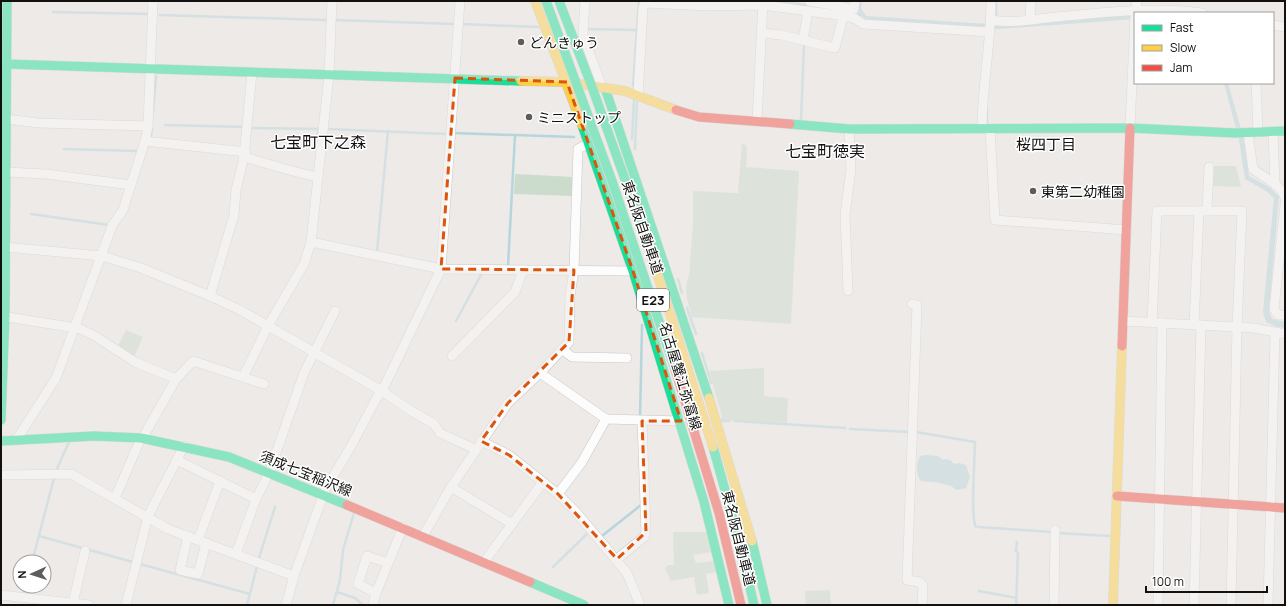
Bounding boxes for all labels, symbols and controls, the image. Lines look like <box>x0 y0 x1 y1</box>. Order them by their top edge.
legend <box>1134 12 1274 84</box>
text: Fast <box>1170 19 1194 36</box>
place label: どんきゅう <box>529 33 599 52</box>
marker: どんきゅう <box>516 37 526 47</box>
text: Slow <box>1170 39 1196 56</box>
text: Jam <box>1170 59 1192 76</box>
place label: ミニストップ <box>537 108 621 127</box>
marker: ミニストップ <box>524 112 534 122</box>
district label: 七宝町下之森 <box>270 131 366 153</box>
district label: 桜四丁目 <box>1016 134 1076 155</box>
district label: 七宝町徳実 <box>785 140 865 162</box>
street label: 東名阪自動車道 <box>618 178 668 276</box>
place label: 東第二幼稚園 <box>1041 182 1125 201</box>
marker: 東第二幼稚園 <box>1028 186 1038 196</box>
road number: E23 <box>637 289 669 311</box>
street label: 名古屋蟹江弥富線 <box>656 320 706 432</box>
street label: 須成七宝稲沢線 <box>257 446 355 500</box>
street label: 東名阪自動車道 <box>718 488 760 588</box>
north arrow <box>12 554 52 594</box>
scale bar <box>1146 568 1267 594</box>
text: N <box>14 570 29 579</box>
text: 100 m <box>1152 573 1184 590</box>

